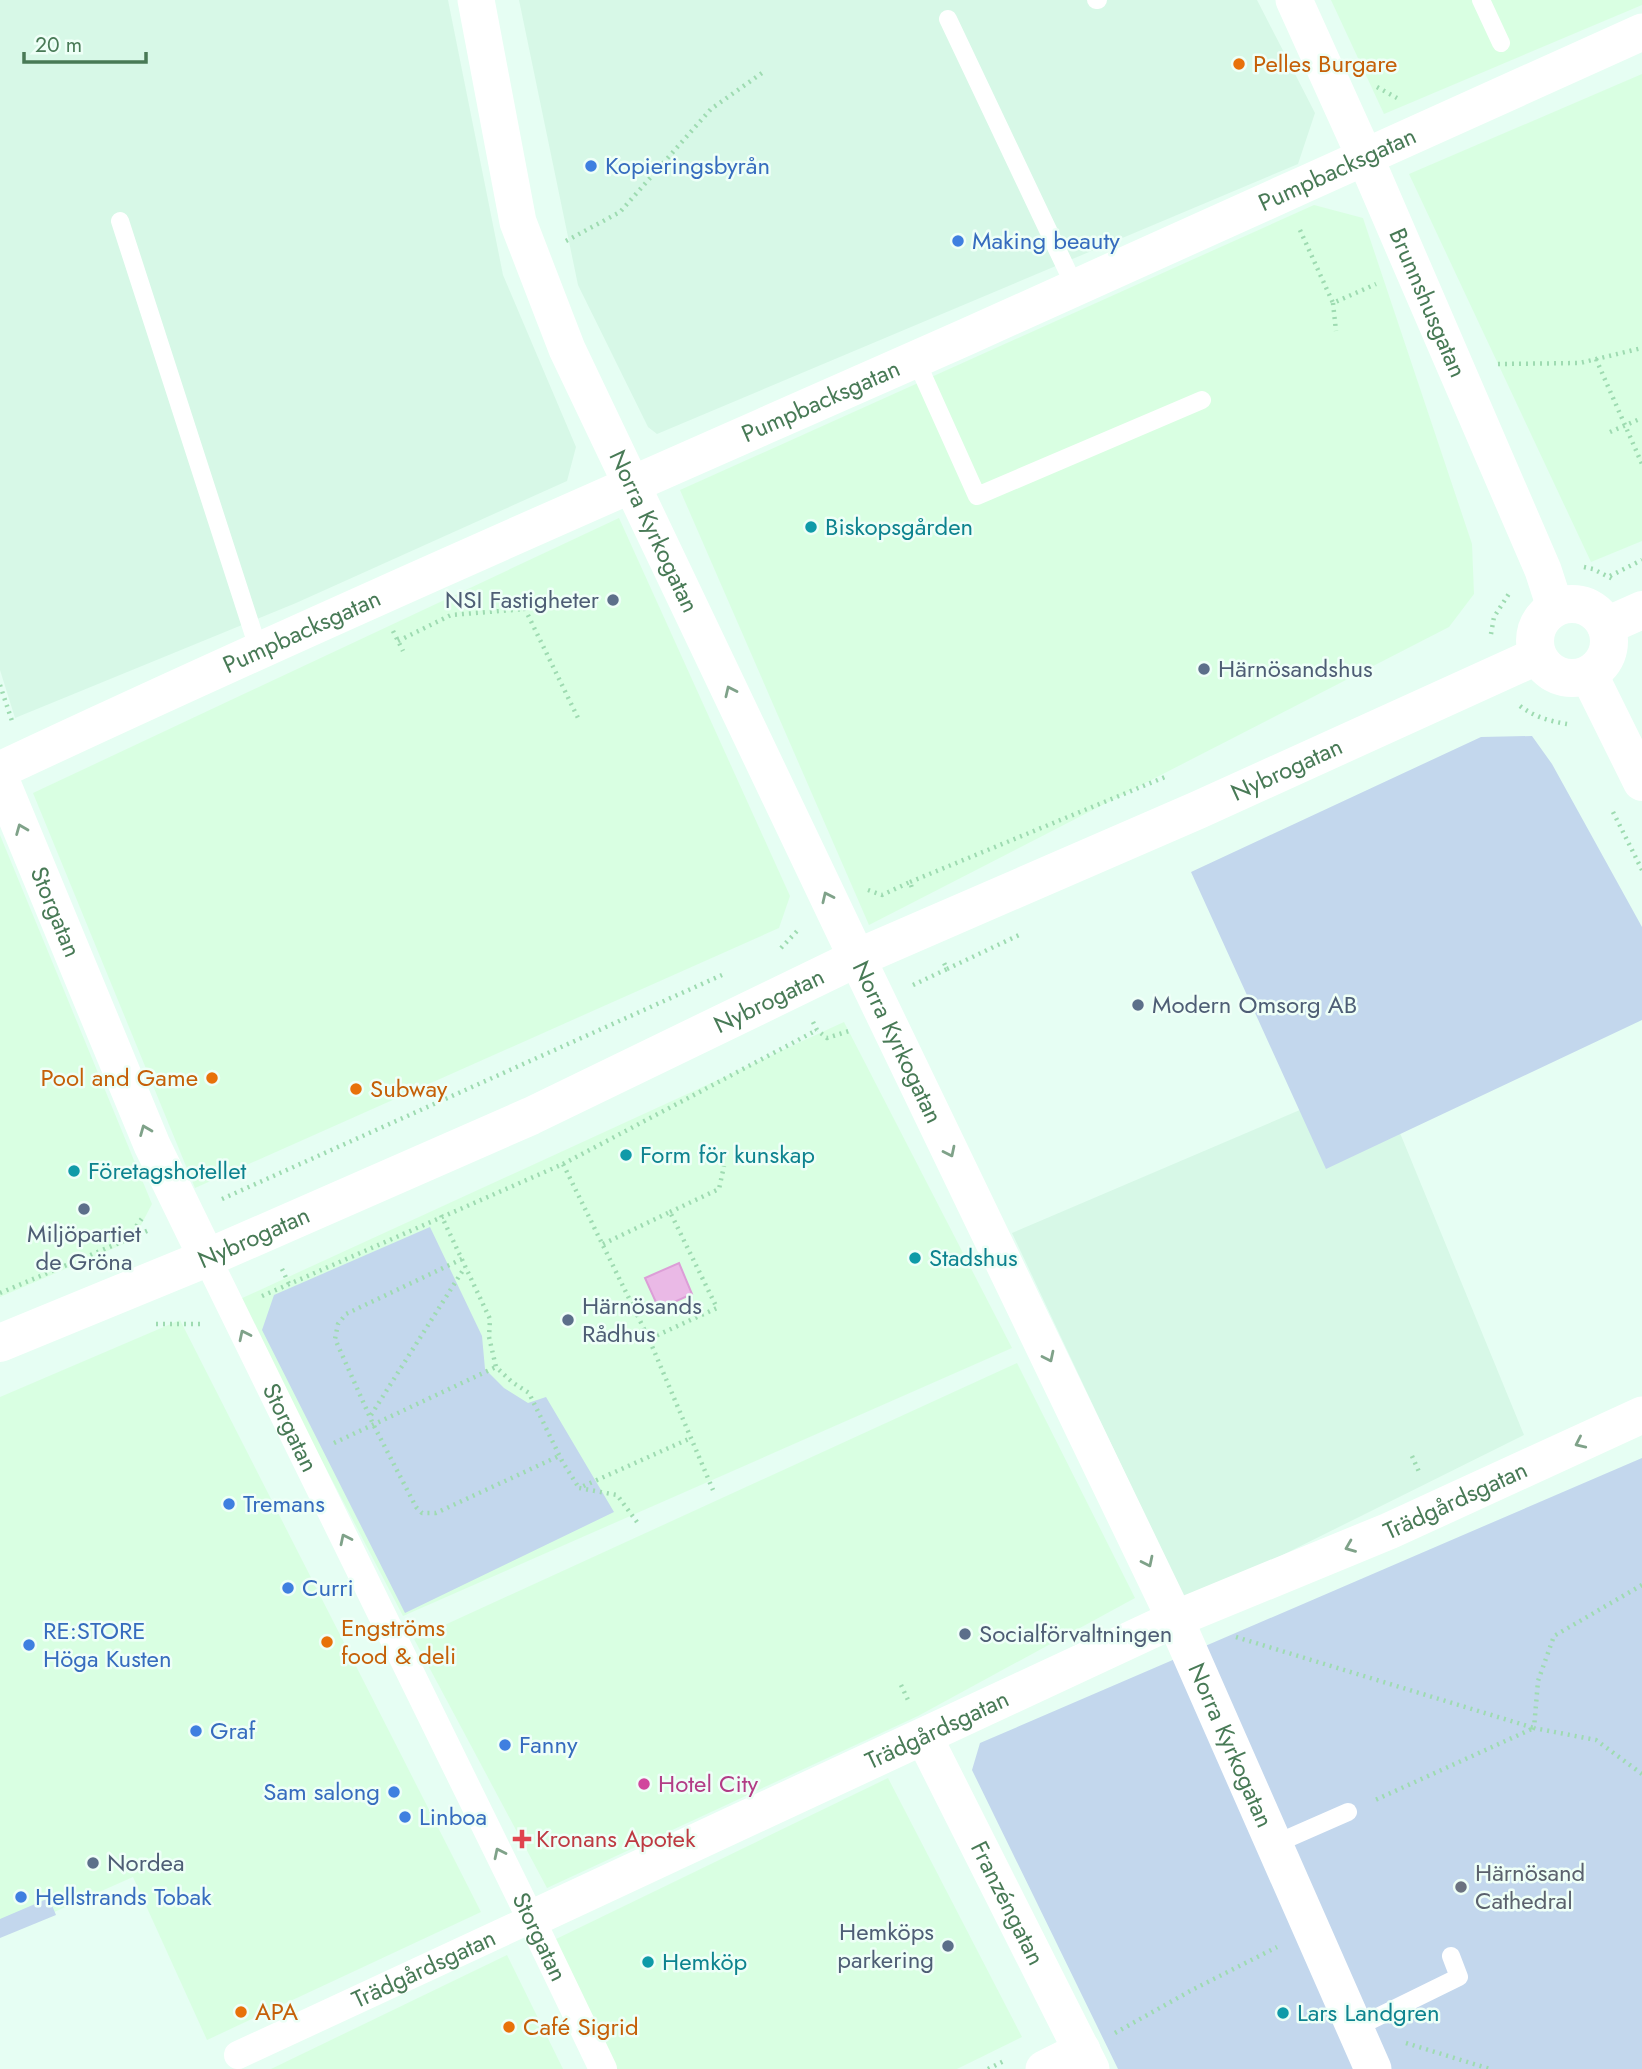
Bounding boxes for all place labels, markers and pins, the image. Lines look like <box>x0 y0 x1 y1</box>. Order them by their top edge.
place label: Pelles Burgare <box>1253 46 1397 81</box>
marker: Pelles Burgare <box>1231 56 1247 72</box>
place label: Kopieringsbyrån <box>605 148 770 183</box>
marker: Kopieringsbyrån <box>583 158 599 174</box>
place label: Making beauty <box>972 223 1120 258</box>
marker: Making beauty <box>950 233 966 249</box>
place label: Biskopsgården <box>825 509 973 544</box>
marker: Biskopsgården <box>803 519 819 535</box>
place label: NSI Fastigheter <box>445 582 600 617</box>
marker: NSI Fastigheter <box>605 592 621 608</box>
place label: Härnösandshus <box>1218 651 1373 686</box>
marker: Härnösandshus <box>1196 661 1212 677</box>
place label: Modern Omsorg AB <box>1152 987 1357 1022</box>
marker: Modern Omsorg AB <box>1130 997 1146 1013</box>
place label: Pool and Game <box>40 1060 198 1095</box>
marker: Pool and Game <box>204 1070 220 1086</box>
place label: Subway <box>370 1071 448 1106</box>
marker: Subway <box>348 1081 364 1097</box>
place label: Form för kunskap <box>640 1137 815 1172</box>
marker: Form för kunskap <box>618 1147 634 1163</box>
place label: Företagshotellet <box>88 1153 246 1188</box>
marker: Företagshotellet <box>66 1163 82 1179</box>
marker: Miljöpartiet de Gröna <box>76 1201 92 1217</box>
place label: Miljöpartiet de Gröna <box>27 1216 141 1279</box>
place label: Stadshus <box>929 1240 1018 1275</box>
marker: Stadshus <box>907 1250 923 1266</box>
place label: Härnösands Rådhus <box>582 1288 702 1351</box>
marker: Härnösands Rådhus <box>560 1312 576 1328</box>
place label: Tremans <box>243 1486 325 1521</box>
marker: Tremans <box>221 1496 237 1512</box>
place label: Curri <box>302 1570 354 1605</box>
marker: Curri <box>280 1580 296 1596</box>
place label: Engströms food & deli <box>341 1610 456 1673</box>
place label: RE:STORE Höga Kusten <box>43 1613 172 1676</box>
place label: Socialförvaltningen <box>979 1616 1172 1651</box>
marker: Socialförvaltningen <box>957 1626 973 1642</box>
marker: Engströms food & deli <box>319 1634 335 1650</box>
marker: RE:STORE Höga Kusten <box>21 1637 37 1653</box>
place label: Graf <box>210 1713 256 1748</box>
marker: Graf <box>188 1723 204 1739</box>
place label: Fanny <box>519 1727 578 1762</box>
marker: Fanny <box>497 1737 513 1753</box>
place label: Hotel City <box>658 1766 759 1801</box>
place label: Sam salong <box>263 1774 380 1809</box>
marker: Hotel City <box>636 1776 652 1792</box>
marker: Sam salong <box>386 1784 402 1800</box>
place label: Linboa <box>419 1799 487 1834</box>
marker: Linboa <box>397 1809 413 1825</box>
place label: Kronans Apotek <box>536 1821 696 1856</box>
marker: Kronans Apotek <box>514 1831 530 1847</box>
place label: Nordea <box>107 1845 185 1880</box>
marker: Nordea <box>85 1855 101 1871</box>
place label: Härnösand Cathedral <box>1475 1855 1585 1918</box>
place label: Hellstrands Tobak <box>35 1879 212 1914</box>
marker: Härnösand Cathedral <box>1453 1879 1469 1895</box>
marker: Hellstrands Tobak <box>13 1889 29 1905</box>
place label: Hemköps parkering <box>837 1914 934 1977</box>
marker: Hemköps parkering <box>940 1938 956 1954</box>
place label: Hemköp <box>662 1944 747 1979</box>
marker: Hemköp <box>640 1954 656 1970</box>
place label: APA <box>255 1994 298 2029</box>
place label: Lars Landgren <box>1297 1995 1440 2030</box>
marker: APA <box>233 2004 249 2020</box>
marker: Lars Landgren <box>1275 2005 1291 2021</box>
place label: Café Sigrid <box>523 2009 639 2044</box>
marker: Café Sigrid <box>501 2019 517 2035</box>

